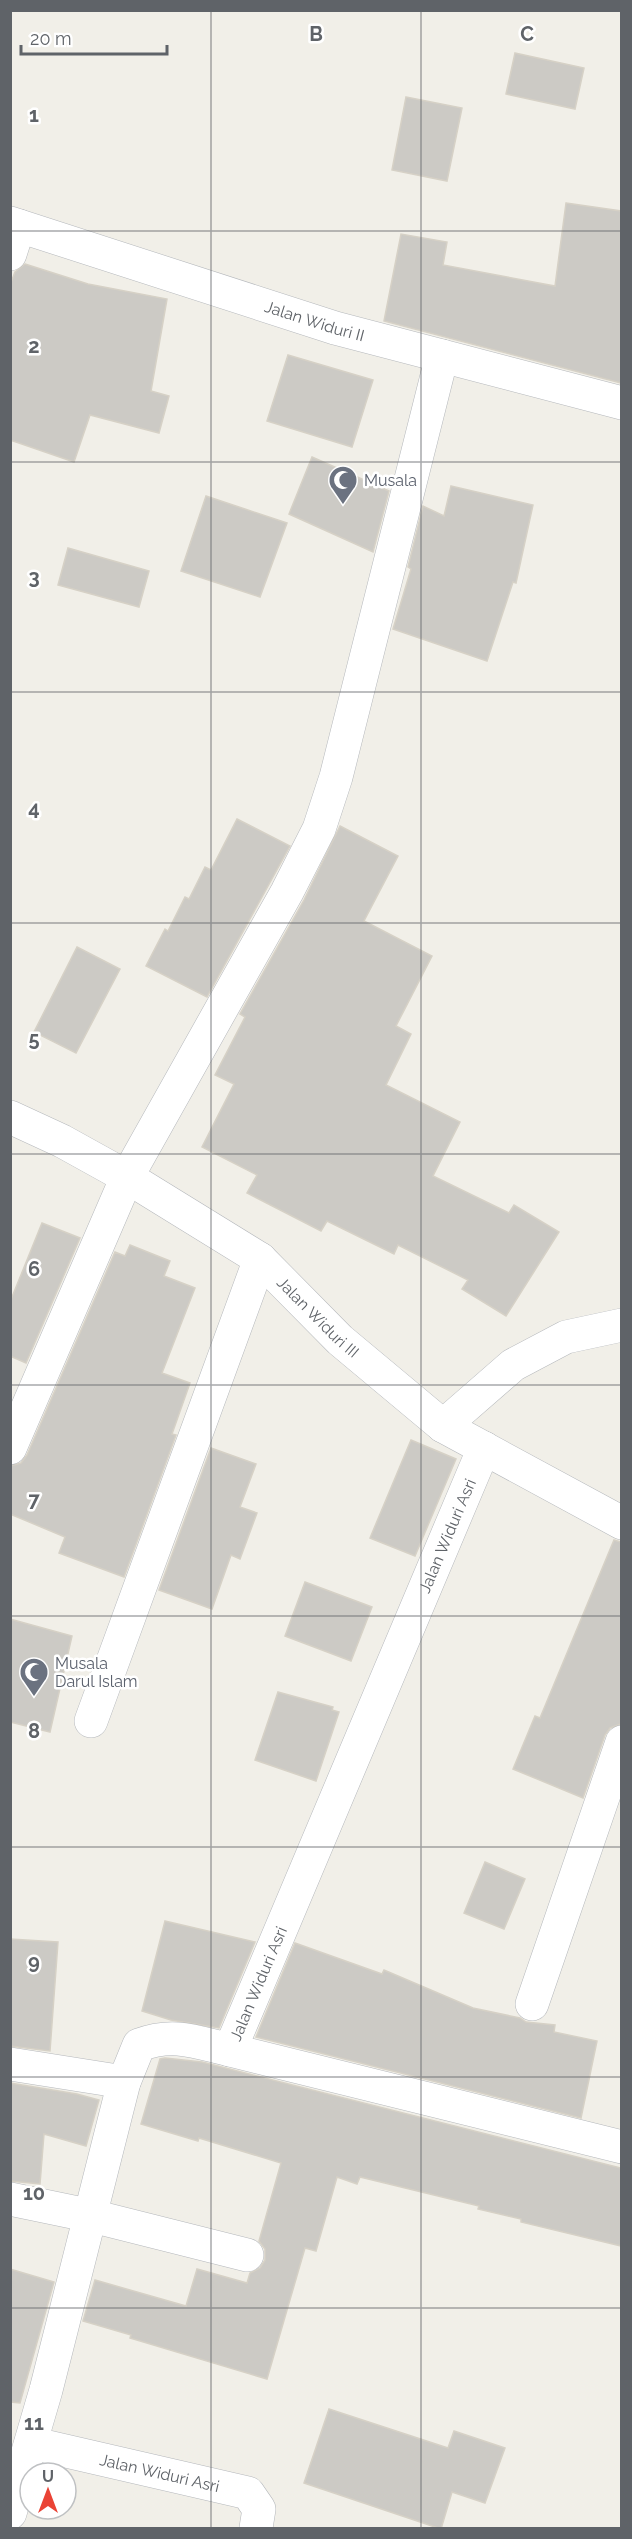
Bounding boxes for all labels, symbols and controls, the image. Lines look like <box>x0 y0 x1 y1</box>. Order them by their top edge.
scale bar <box>21 18 166 56</box>
text: B <box>309 22 323 46</box>
text: C <box>520 22 534 46</box>
text: 20 m <box>30 28 72 49</box>
text: 1 <box>29 103 39 127</box>
street label: Jalan Widuri II <box>263 296 366 345</box>
text: 2 <box>28 334 40 358</box>
mosque icon: Musala <box>327 464 359 506</box>
place label: Musala <box>364 471 417 490</box>
text: 3 <box>28 565 40 589</box>
text: 4 <box>28 796 40 820</box>
text: 5 <box>28 1027 40 1051</box>
text: 6 <box>28 1257 40 1281</box>
street label: Jalan Widuri III <box>273 1273 363 1361</box>
street label: Jalan Widuri Asri <box>414 1476 480 1596</box>
text: 7 <box>28 1488 40 1512</box>
place label: Musala Darul Islam <box>55 1654 138 1691</box>
mosque icon: Musala Darul Islam <box>18 1656 50 1698</box>
text: 8 <box>28 1719 40 1743</box>
street label: Jalan Widuri Asri <box>226 1923 291 2043</box>
text: 9 <box>28 1950 40 1974</box>
text: 10 <box>23 2181 45 2205</box>
text: 11 <box>24 2411 44 2435</box>
street label: Jalan Widuri Asri <box>98 2450 221 2496</box>
north arrow <box>18 2461 78 2521</box>
text: U <box>42 2467 54 2486</box>

